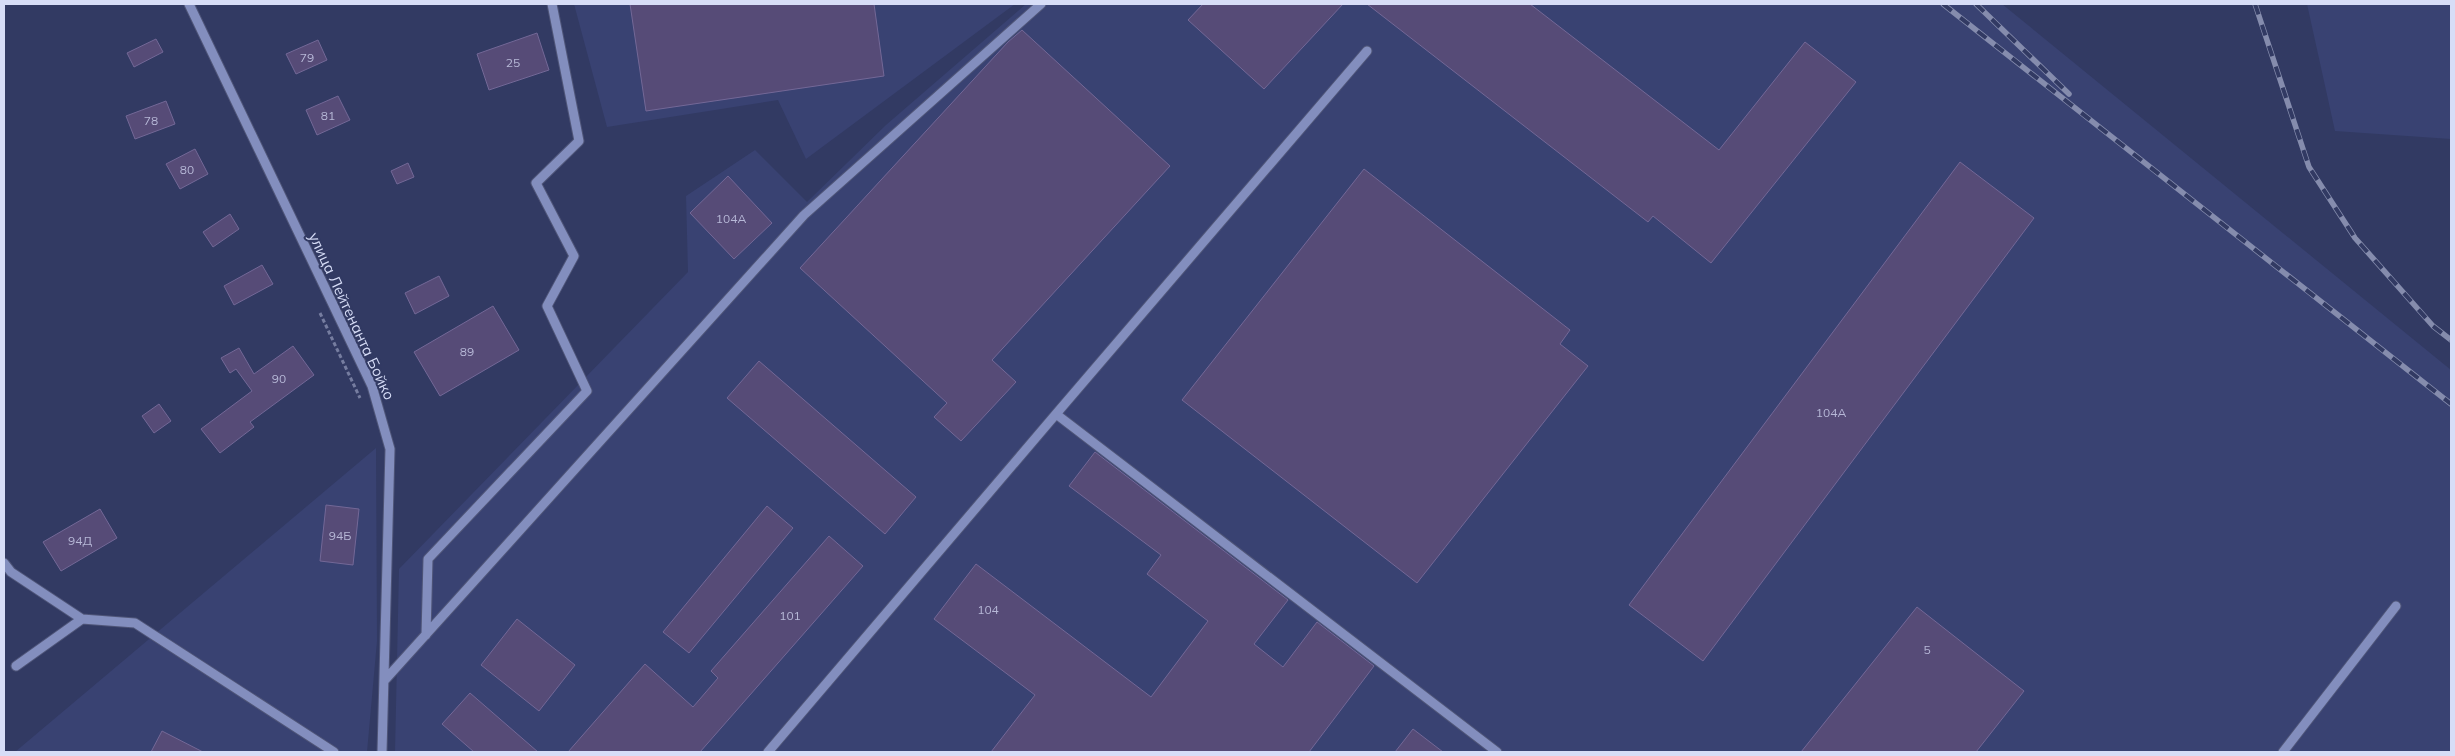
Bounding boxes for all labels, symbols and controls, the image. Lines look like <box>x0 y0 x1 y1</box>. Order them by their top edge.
house number: 79 <box>300 50 314 65</box>
house number: 25 <box>506 55 520 70</box>
house number: 81 <box>321 108 335 123</box>
house number: 78 <box>144 113 158 128</box>
house number: 80 <box>180 162 194 177</box>
house number: 104А <box>716 211 746 226</box>
street label: улица Лейтенанта Бойко <box>305 229 399 403</box>
house number: 89 <box>460 344 474 359</box>
house number: 90 <box>272 371 286 386</box>
house number: 104А <box>1816 405 1846 420</box>
house number: 94Б <box>329 528 351 543</box>
house number: 94Д <box>68 533 92 548</box>
house number: 104 <box>977 602 999 617</box>
house number: 101 <box>779 608 801 623</box>
house number: 5 <box>1923 642 1931 657</box>

